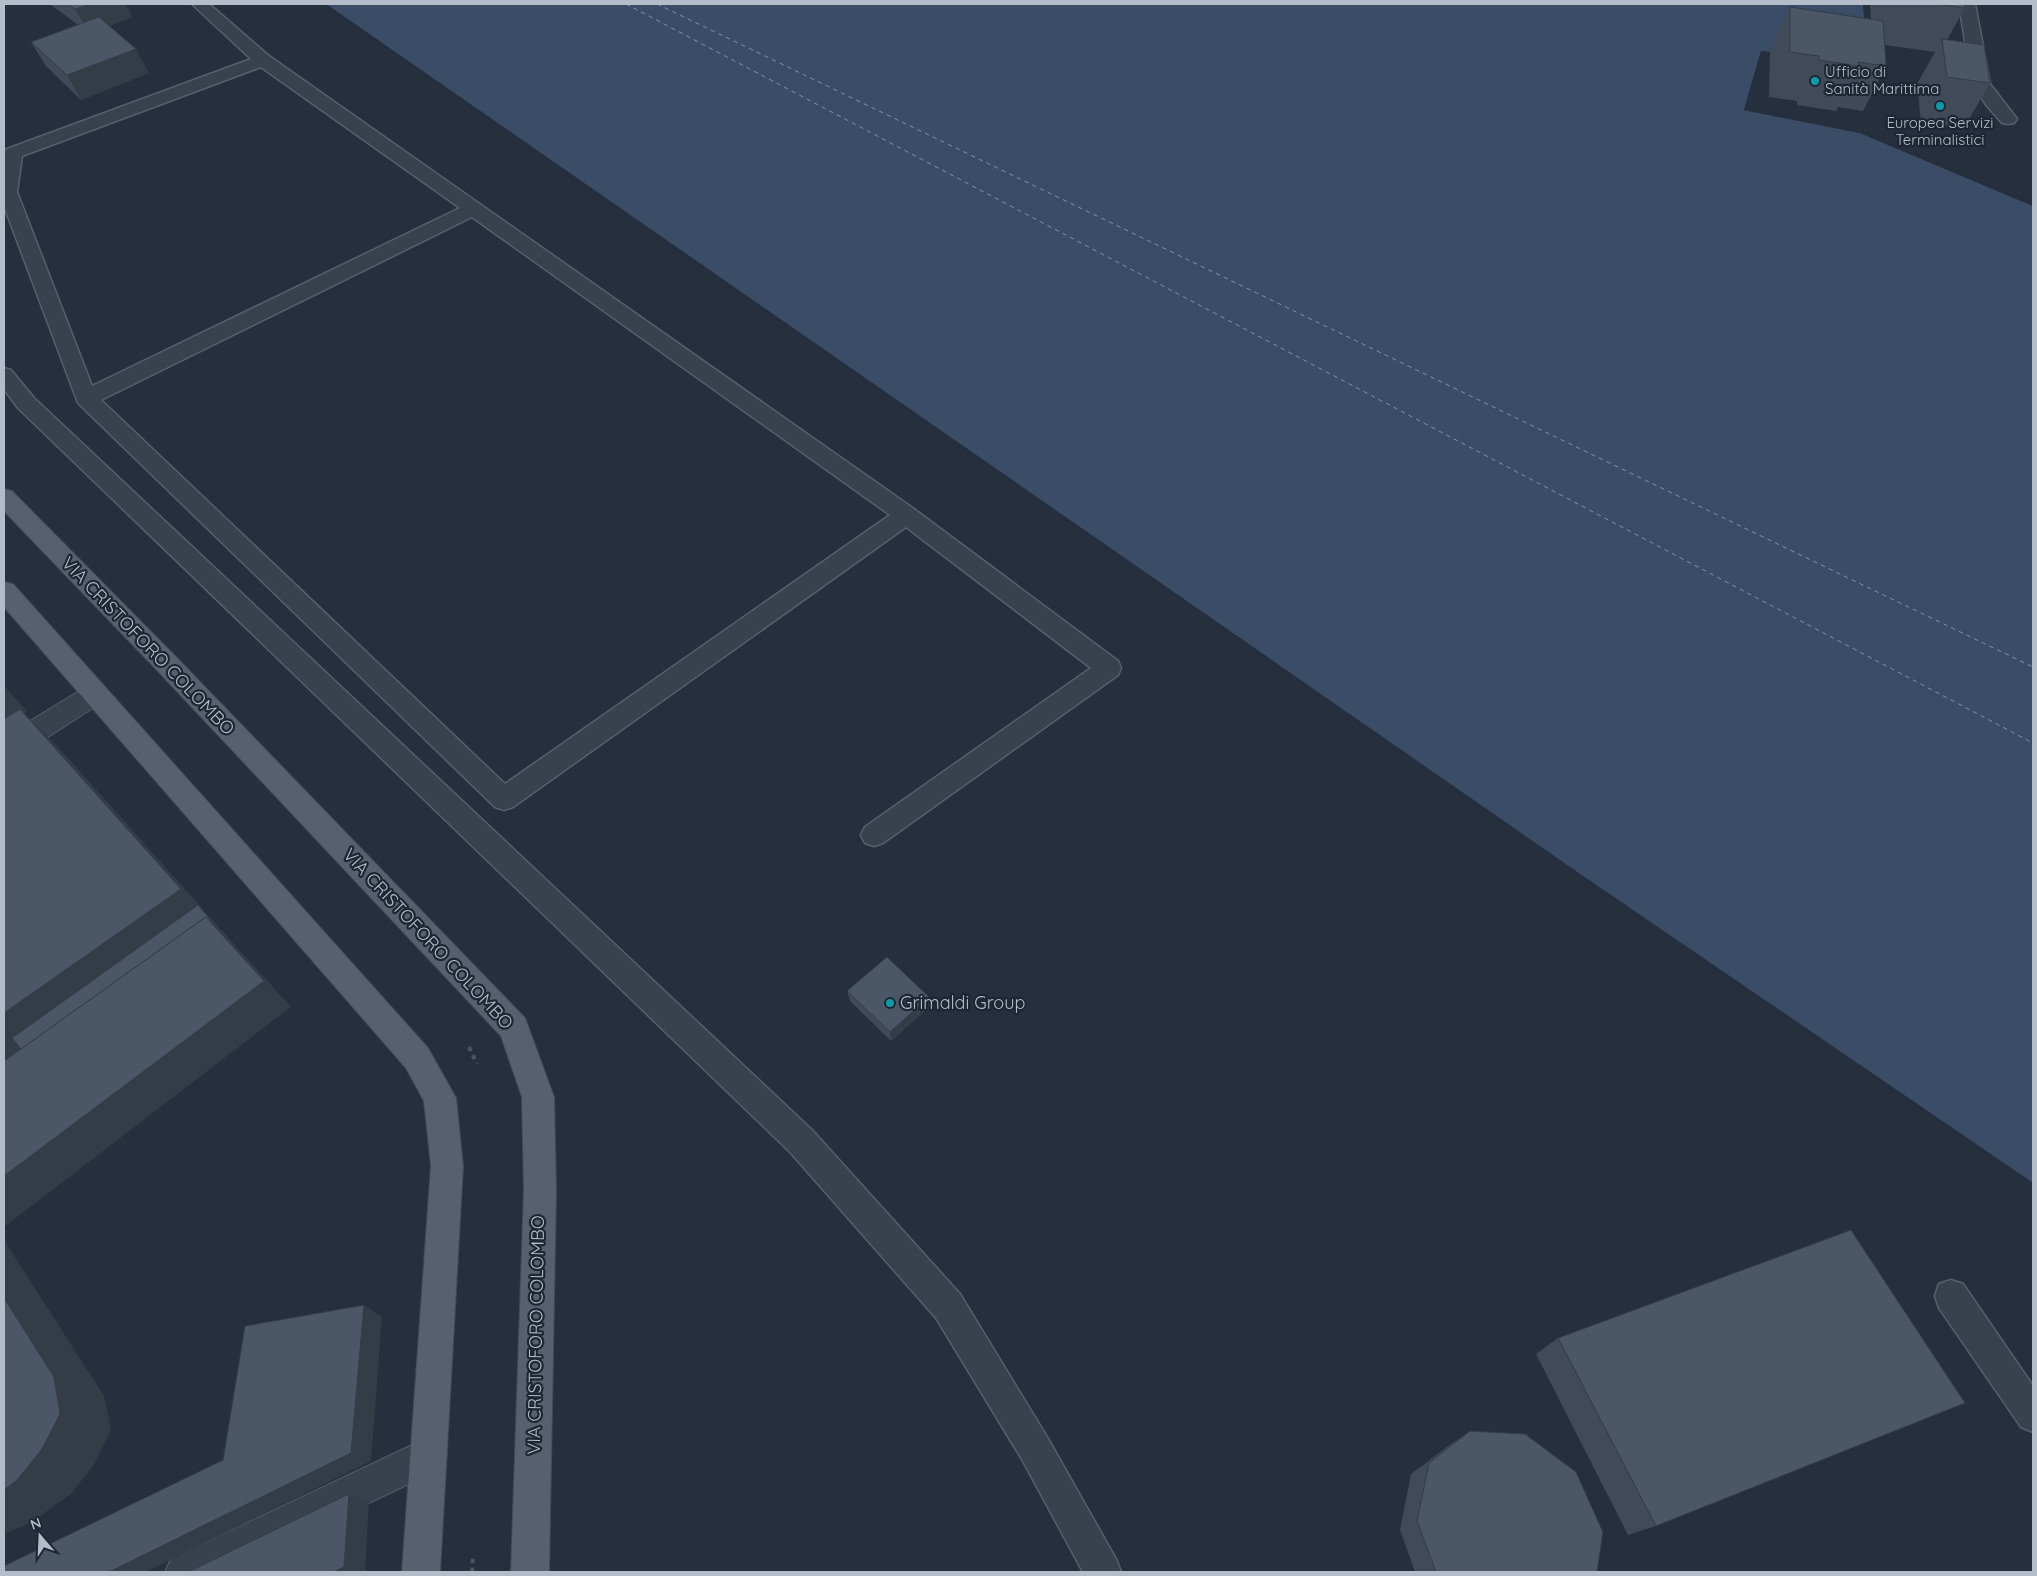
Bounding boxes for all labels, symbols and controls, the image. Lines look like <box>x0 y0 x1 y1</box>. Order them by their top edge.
place label: Ufficio di Sanità Marittima <box>1825 62 1939 98</box>
marker: Ufficio di Sanità Marittima <box>1809 75 1821 87</box>
marker: Europea Servizi Terminalistici <box>1934 100 1946 112</box>
place label: Europea Servizi Terminalistici <box>1886 113 1994 149</box>
street label: VIA CRISTOFORO COLOMBO <box>57 552 240 740</box>
street label: VIA CRISTOFORO COLOMBO <box>338 843 518 1034</box>
place label: Grimaldi Group <box>900 991 1025 1014</box>
marker: Grimaldi Group <box>884 997 896 1009</box>
street label: VIA CRISTOFORO COLOMBO <box>522 1215 549 1455</box>
north arrow <box>15 1511 65 1561</box>
text: N <box>28 1514 44 1534</box>

